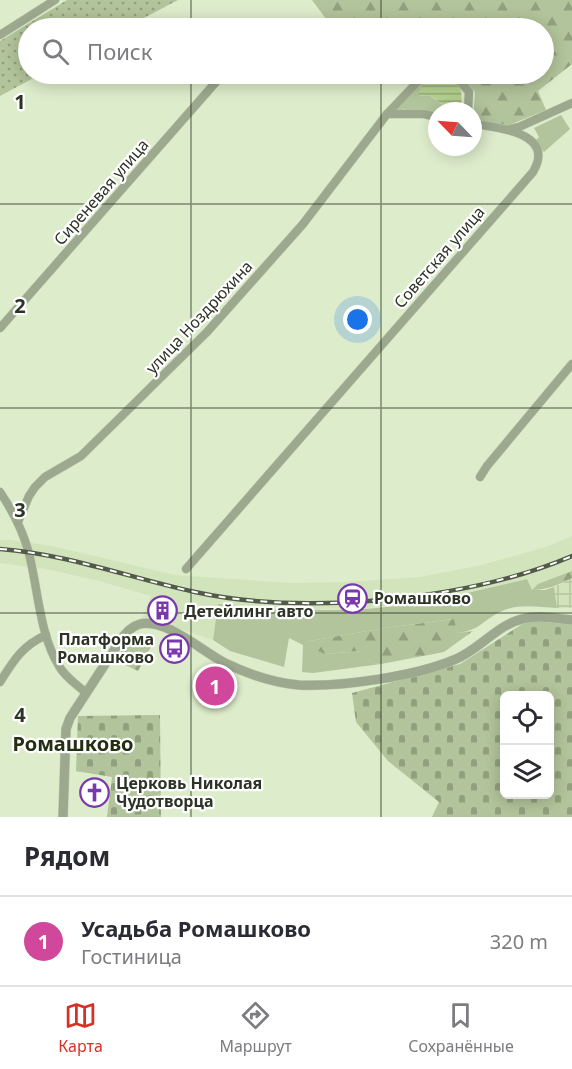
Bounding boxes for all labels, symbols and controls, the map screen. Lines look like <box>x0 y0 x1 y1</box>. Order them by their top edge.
search box <box>18 18 554 84</box>
icon: search <box>39 35 72 68</box>
text: Поиск <box>87 36 152 66</box>
text: 1 <box>14 88 26 115</box>
north arrow <box>428 102 482 156</box>
street label: Сиреневая улица <box>49 134 153 250</box>
street label: Советская улица <box>389 201 489 313</box>
street label: улица Ноздрюхина <box>141 256 257 378</box>
text: 2 <box>14 292 26 319</box>
your location <box>343 305 372 334</box>
text: 3 <box>14 496 26 523</box>
station icon: Ромашково <box>337 582 369 614</box>
place label: Ромашково <box>374 587 471 609</box>
building icon: Детейлинг авто <box>147 595 179 627</box>
place label: Детейлинг авто <box>184 600 313 622</box>
place label: Платформа Ромашково <box>57 628 154 668</box>
bus stop icon: Платформа Ромашково <box>159 632 191 664</box>
pin: 1 <box>196 664 234 708</box>
map controls <box>500 691 554 799</box>
button: locate <box>500 691 554 745</box>
text: 4 <box>14 701 26 728</box>
district label: Ромашково <box>12 730 134 757</box>
button: layers <box>500 745 554 799</box>
place label: Церковь Николая Чудотворца <box>116 772 262 812</box>
church icon: Церковь Николая Чудотворца <box>79 776 111 808</box>
text: Рядом <box>24 838 110 874</box>
text: Усадьба Ромашково <box>81 913 311 943</box>
text: 1 <box>38 928 49 955</box>
text: 320 m <box>490 928 548 955</box>
text: Гостиница <box>81 943 182 970</box>
tab: Карта <box>58 999 103 1057</box>
tab: Маршрут <box>219 999 292 1057</box>
tab: Сохранённые <box>408 999 514 1057</box>

